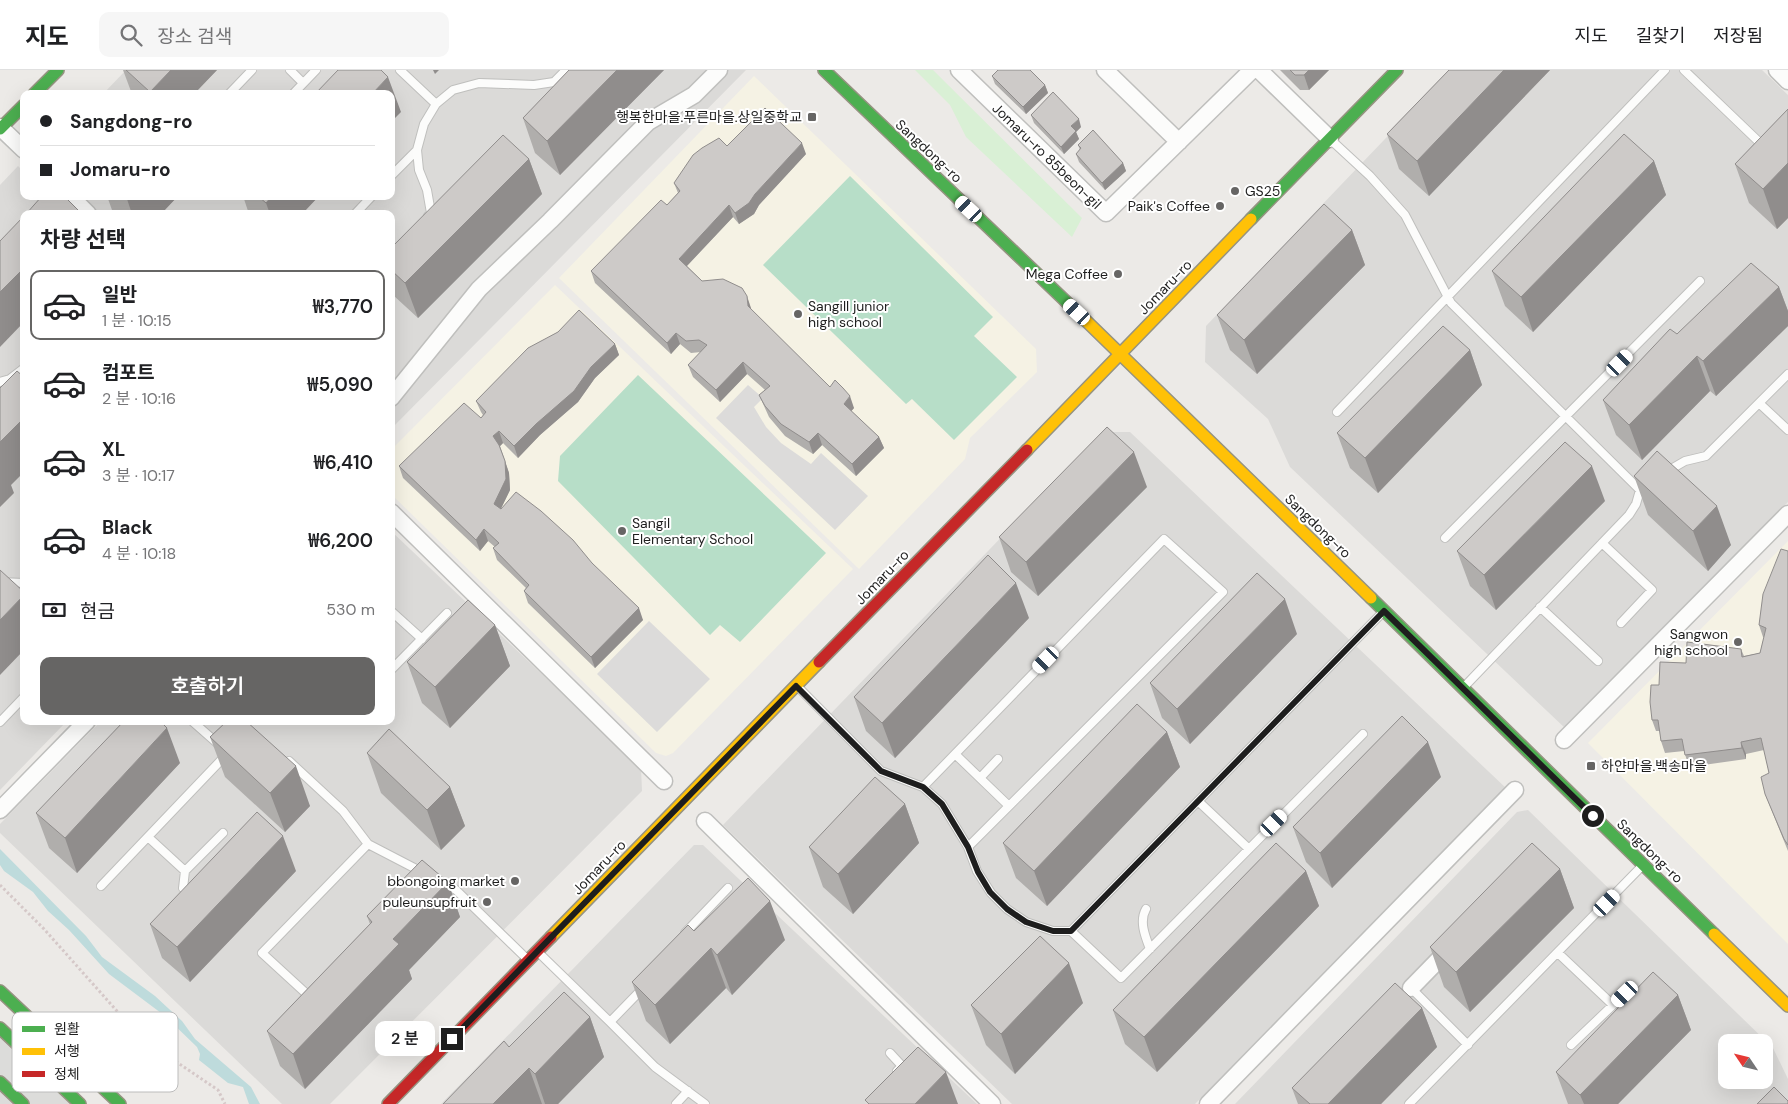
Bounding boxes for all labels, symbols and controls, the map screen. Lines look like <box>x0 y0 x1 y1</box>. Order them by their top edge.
search box <box>99 12 449 57</box>
text: 지도 <box>25 21 69 52</box>
icon: search <box>117 21 145 49</box>
text: 장소 검색 <box>157 24 232 49</box>
text: 지도 <box>1575 24 1608 48</box>
text: 길찾기 <box>1636 24 1685 48</box>
text: 저장됨 <box>1713 24 1763 48</box>
street label: Jomaru-ro 85beon-gil <box>989 99 1105 213</box>
place label: 행복한마을.푸른마을.상일중학교 <box>616 108 802 126</box>
text: Sangdong-ro <box>70 109 193 134</box>
marker: 행복한마을.푸른마을.상일중학교 <box>806 111 818 123</box>
street label: Sangdong-ro <box>892 115 966 187</box>
text: Jomaru-ro <box>70 157 171 182</box>
place label: GS25 <box>1245 182 1280 200</box>
marker: GS25 <box>1229 185 1241 197</box>
car <box>952 193 985 225</box>
place label: Paik's Coffee <box>1128 197 1210 215</box>
marker: Paik's Coffee <box>1214 200 1226 212</box>
text: 차량 선택 <box>40 225 126 254</box>
street label: Jomaru-ro <box>1134 256 1196 318</box>
place label: Mega Coffee <box>1026 265 1108 283</box>
marker: Mega Coffee <box>1112 268 1124 280</box>
text: 일반 <box>102 282 137 307</box>
icon: car <box>42 283 87 328</box>
text: ₩3,770 <box>313 294 373 319</box>
car <box>1060 296 1093 328</box>
place label: Sangill junior high school <box>808 297 889 331</box>
marker: Sangill junior high school <box>792 308 804 320</box>
text: 1 분 · 10:15 <box>102 310 172 331</box>
car <box>1604 347 1635 379</box>
text: 컴포트 <box>102 360 154 385</box>
icon: car <box>42 361 87 406</box>
text: ₩5,090 <box>307 372 373 397</box>
text: 2 분 · 10:16 <box>102 388 176 409</box>
text: XL <box>102 437 125 462</box>
icon: car <box>42 439 87 484</box>
text: ₩6,410 <box>314 450 373 475</box>
text: 3 분 · 10:17 <box>102 465 175 486</box>
street label: Sangdong-ro <box>1281 490 1355 562</box>
place label: Sangil Elementary School <box>632 514 753 548</box>
text: Black <box>102 515 153 540</box>
icon: car <box>42 517 87 562</box>
marker: Sangil Elementary School <box>616 525 628 537</box>
text: ₩6,200 <box>308 528 373 553</box>
text: 4 분 · 10:18 <box>102 543 176 564</box>
street label: Jomaru-ro <box>851 546 913 608</box>
icon: cash <box>40 596 68 624</box>
text: 현금 <box>80 599 115 624</box>
text: 530 m <box>326 599 375 620</box>
place label: Sangwon high school <box>1654 625 1728 659</box>
marker: Sangwon high school <box>1732 636 1744 648</box>
car <box>1030 644 1061 676</box>
button: 호출하기 <box>40 657 375 715</box>
place label: 하얀마을.백송마을 <box>1601 757 1707 775</box>
marker: 하얀마을.백송마을 <box>1585 760 1597 772</box>
route start <box>1582 805 1604 827</box>
car <box>1258 807 1289 839</box>
street label: Sangdong-ro <box>1613 815 1687 887</box>
street label: Jomaru-ro <box>568 836 630 898</box>
place label: bbongoing market <box>387 872 505 890</box>
marker: bbongoing market <box>509 875 521 887</box>
car <box>1591 887 1622 919</box>
place label: puleunsupfruit <box>382 893 477 911</box>
marker: puleunsupfruit <box>481 896 493 908</box>
car <box>1609 978 1641 1010</box>
legend <box>12 1012 178 1092</box>
text: 원활 <box>54 1020 80 1038</box>
callout: 2 분 <box>374 1022 434 1056</box>
text: 2 분 <box>391 1028 419 1049</box>
route end <box>441 1028 463 1050</box>
north arrow <box>1718 1034 1772 1089</box>
map controls <box>1718 1034 1773 1089</box>
text: 서행 <box>54 1042 80 1060</box>
text: 정체 <box>54 1065 80 1083</box>

